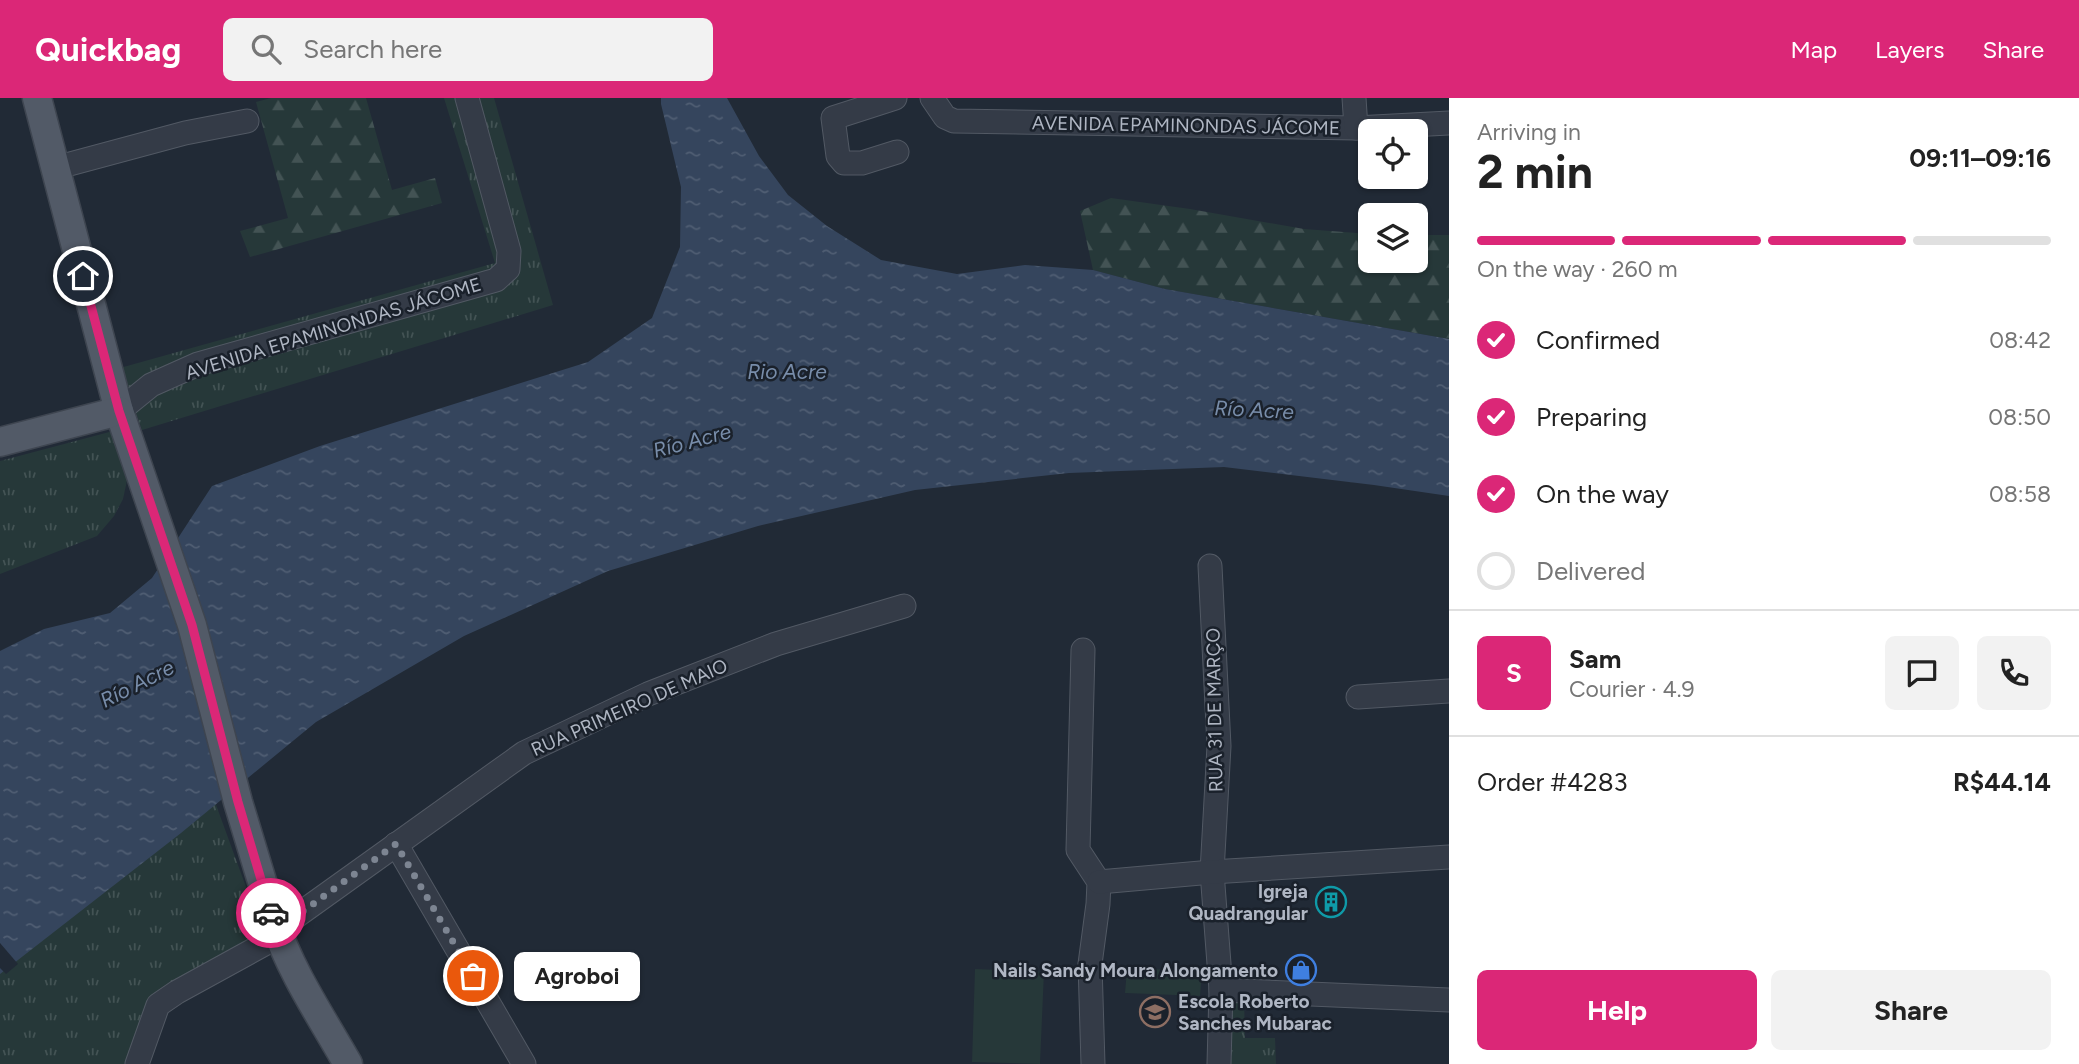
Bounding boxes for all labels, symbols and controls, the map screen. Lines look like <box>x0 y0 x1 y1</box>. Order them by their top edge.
search box <box>223 18 713 81</box>
text: Quickbag <box>35 30 181 69</box>
icon: search <box>247 30 285 68</box>
text: Search here <box>303 33 442 65</box>
text: Map <box>1790 35 1837 64</box>
text: Layers <box>1875 35 1944 64</box>
text: Share <box>1982 35 2044 64</box>
street label: AVENIDA EPAMINONDAS JÁCOME <box>1032 111 1340 140</box>
text: Arriving in <box>1477 118 1581 146</box>
map controls <box>1358 119 1428 273</box>
button: locate <box>1358 119 1428 189</box>
text: 09:11–09:16 <box>1909 142 2051 174</box>
text: 2 min <box>1477 144 1593 200</box>
button: layers <box>1358 203 1428 273</box>
pin <box>53 246 113 306</box>
text: On the way · 260 m <box>1477 255 1678 283</box>
icon: home <box>64 257 102 295</box>
street label: AVENIDA EPAMINONDAS JÁCOME <box>182 272 484 385</box>
icon: check <box>1477 321 1515 359</box>
text: Confirmed <box>1536 324 1660 356</box>
text: 08:42 <box>1989 326 2051 354</box>
water label: Rio Acre <box>747 359 827 384</box>
water label: Río Acre <box>1214 395 1295 424</box>
icon: check <box>1477 398 1515 436</box>
text: Preparing <box>1536 401 1647 433</box>
text: 08:50 <box>1988 403 2051 431</box>
water label: Río Acre <box>650 418 734 463</box>
icon: check <box>1477 475 1515 513</box>
text: On the way <box>1536 478 1669 510</box>
text: 08:58 <box>1989 480 2051 508</box>
text: Delivered <box>1536 555 1645 587</box>
street label: RUA 31 DE MARÇO <box>1202 628 1227 792</box>
button: chat <box>1885 636 1959 710</box>
button: phone <box>1977 636 2051 710</box>
text: Sam <box>1569 643 1621 675</box>
water label: Río Acre <box>96 654 178 713</box>
street label: RUA PRIMEIRO DE MAIO <box>527 654 731 761</box>
text: S <box>1506 657 1522 689</box>
text: Courier · 4.9 <box>1569 675 1695 703</box>
text: Order #4283 <box>1477 766 1628 798</box>
text: R$44.14 <box>1953 766 2051 798</box>
courier <box>236 878 306 948</box>
place label: Igreja Quadrangular <box>1188 880 1308 925</box>
building icon: Igreja Quadrangular <box>1314 885 1348 919</box>
icon: car <box>252 894 290 932</box>
pin <box>443 946 503 1006</box>
callout: Agroboi <box>515 952 641 1001</box>
shop icon: Nails Sandy Moura Alongamento <box>1284 953 1318 987</box>
icon: bag <box>454 957 492 995</box>
place label: Nails Sandy Moura Alongamento <box>993 959 1278 982</box>
text: Agroboi <box>534 962 620 990</box>
button: Help <box>1477 970 1757 1050</box>
button: Share <box>1771 970 2051 1050</box>
place label: Escola Roberto Sanches Mubarac <box>1178 990 1332 1035</box>
school or university icon: Escola Roberto Sanches Mubarac <box>1138 995 1172 1029</box>

